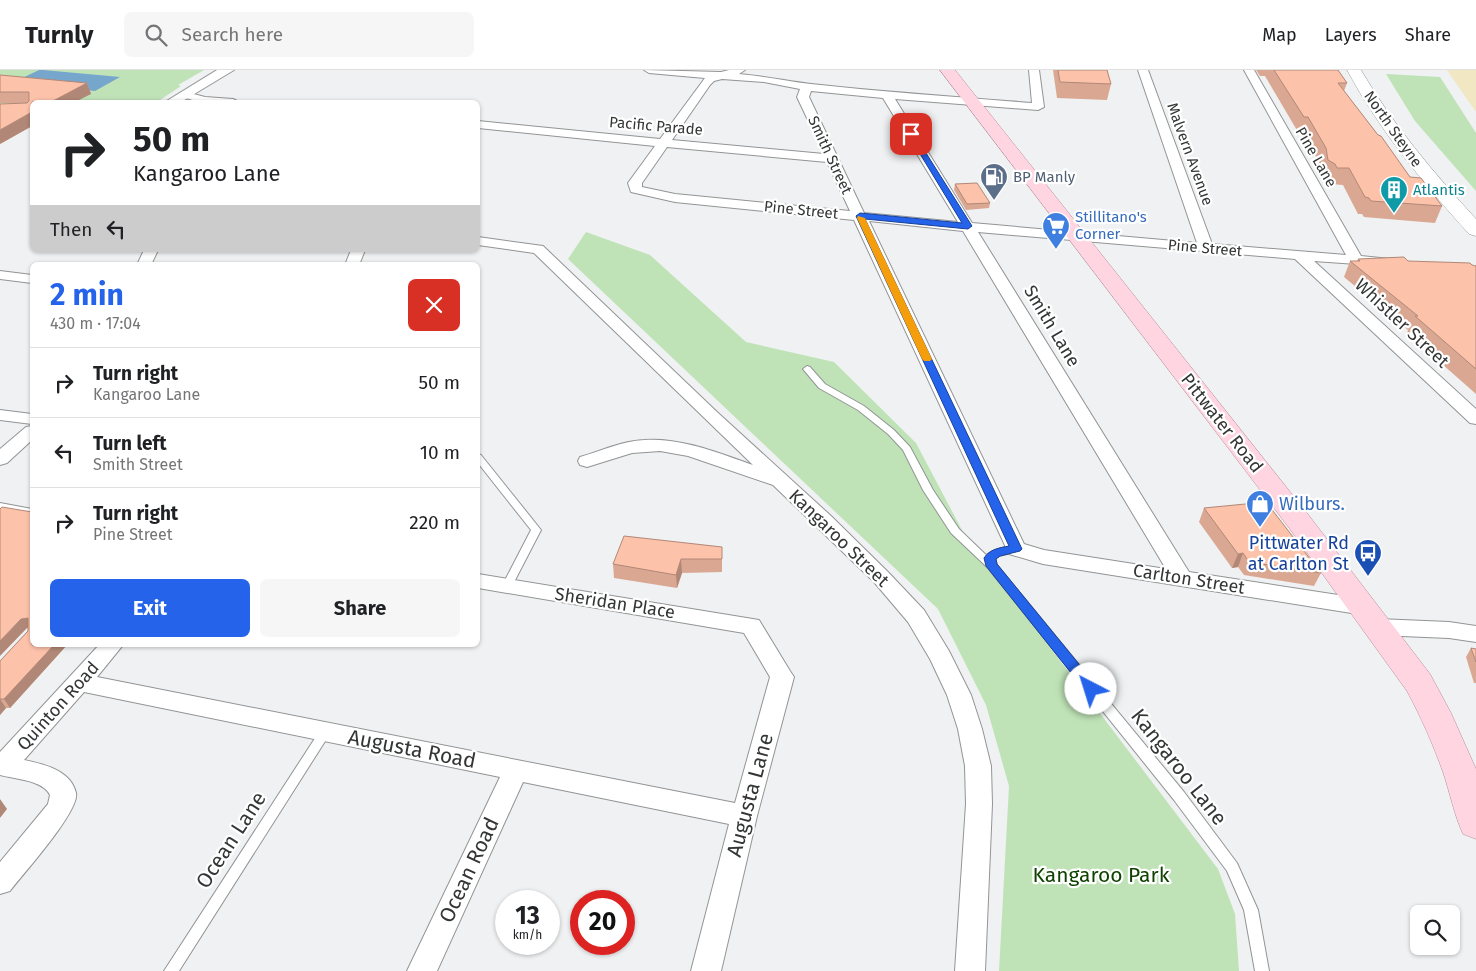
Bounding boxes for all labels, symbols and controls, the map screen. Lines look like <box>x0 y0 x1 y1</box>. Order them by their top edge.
search box <box>124 12 474 57</box>
text: Turnly <box>25 21 94 49</box>
icon: search <box>142 21 170 49</box>
text: Search here <box>182 23 283 46</box>
text: Map <box>1262 24 1297 46</box>
text: Layers <box>1325 24 1377 46</box>
text: Share <box>1405 24 1451 46</box>
street label: North Steyne <box>1360 87 1426 171</box>
street label: Malvern Avenue <box>1163 100 1217 208</box>
street label: Pacific Parade <box>608 113 704 139</box>
street label: Smith Street <box>804 113 856 197</box>
pin <box>890 113 932 155</box>
text: 50 m <box>133 118 210 160</box>
icon: right <box>50 120 115 185</box>
icon: arrive <box>897 120 925 148</box>
street label: Pine Lane <box>1292 124 1340 190</box>
text: Kangaroo Lane <box>133 160 281 187</box>
fuel station icon: BP Manly <box>979 162 1009 201</box>
place label: BP Manly <box>1013 168 1076 186</box>
building icon: Atlantis <box>1379 175 1409 214</box>
place label: Atlantis <box>1413 181 1465 199</box>
street label: Pine Street <box>763 197 840 223</box>
place label: Stillitano's Corner <box>1075 208 1147 243</box>
supermarket icon: Stillitano's Corner <box>1041 211 1071 250</box>
icon: left <box>102 215 130 243</box>
text: Then <box>50 218 92 241</box>
street label: Pine Street <box>1167 236 1244 260</box>
street label: Whistler Street <box>1350 274 1454 373</box>
text: 2 min <box>50 277 124 313</box>
button: close <box>408 279 460 331</box>
street label: Smith Lane <box>1019 281 1085 371</box>
text: 430 m · 17:04 <box>50 314 141 333</box>
text: Turn right <box>93 362 178 385</box>
icon: right <box>50 369 78 397</box>
street label: Pittwater Road <box>1176 369 1268 477</box>
text: 50 m <box>419 371 460 394</box>
text: Kangaroo Lane <box>93 385 200 404</box>
text: Turn left <box>93 432 167 455</box>
icon: left <box>50 439 78 467</box>
text: 10 m <box>420 441 460 464</box>
text: Smith Street <box>93 455 183 474</box>
street label: Kangaroo Street <box>784 485 894 592</box>
shop icon: Wilburs. <box>1245 489 1275 528</box>
place label: Wilburs. <box>1279 493 1345 515</box>
text: Turn right <box>93 502 178 525</box>
icon: right <box>50 509 78 537</box>
text: 220 m <box>409 511 460 534</box>
text: Pine Street <box>93 525 173 544</box>
place label: Pittwater Rd at Carlton St <box>1248 532 1349 575</box>
bus stop icon: Pittwater Rd at Carlton St <box>1353 538 1383 577</box>
street label: Carlton Street <box>1132 559 1247 599</box>
button: Exit <box>50 579 250 637</box>
button: Share <box>260 579 460 637</box>
street label: Sheridan Place <box>553 583 677 623</box>
street label: Quinton Road <box>12 657 104 755</box>
position arrow <box>1064 662 1116 714</box>
street label: Kangaroo Lane <box>1125 703 1233 831</box>
street label: Augusta Road <box>346 724 478 774</box>
street label: Augusta Lane <box>721 730 779 860</box>
street label: Ocean Lane <box>190 787 272 893</box>
street label: Ocean Road <box>433 813 505 927</box>
park label: Kangaroo Park <box>1033 862 1170 888</box>
speed limit sign: 20 <box>570 890 635 955</box>
text: 13 <box>515 901 540 931</box>
map controls <box>1410 905 1460 955</box>
button: search <box>1410 905 1460 955</box>
text: km/h <box>513 928 542 942</box>

